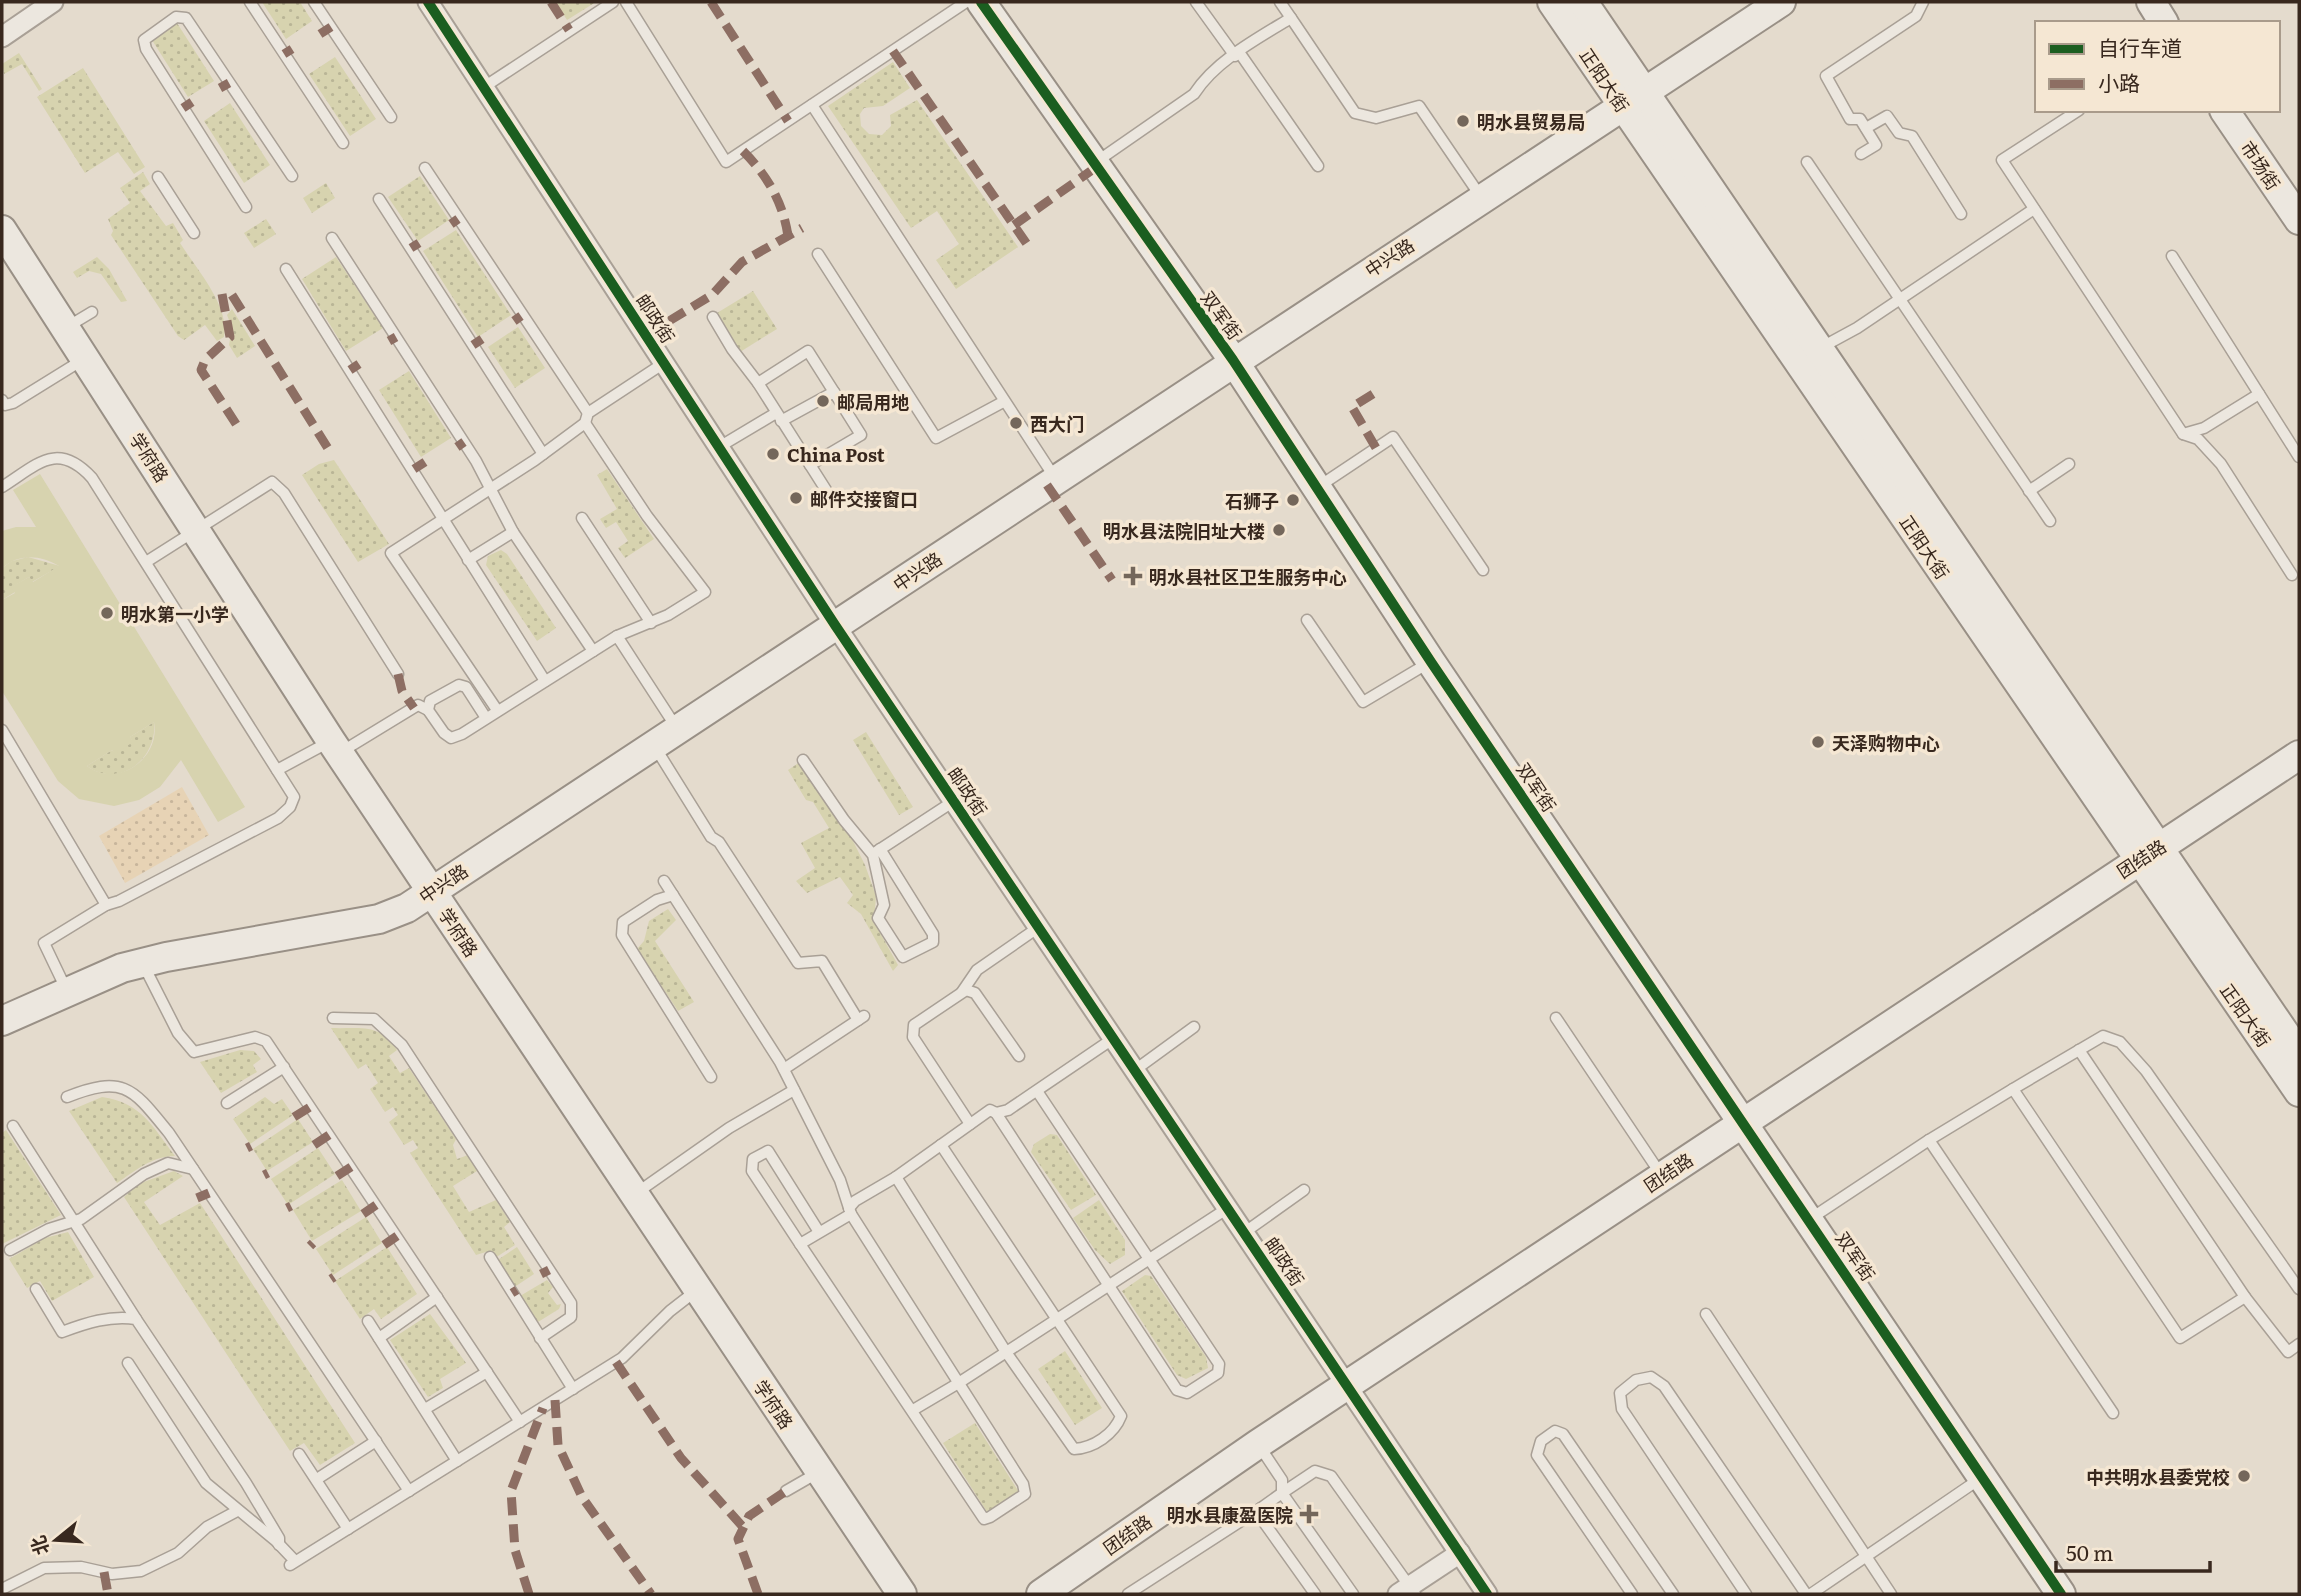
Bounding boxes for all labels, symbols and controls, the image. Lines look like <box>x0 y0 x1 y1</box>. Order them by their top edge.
legend <box>2035 21 2280 112</box>
text: 自行车道 <box>2098 31 2182 62</box>
street label: 正阳大街 <box>1574 43 1636 117</box>
text: 小路 <box>2098 66 2140 97</box>
place label: 明水县贸易局 <box>1477 108 1585 135</box>
marker: 明水县贸易局 <box>1455 113 1471 129</box>
street label: 市场街 <box>2235 135 2287 195</box>
street label: 中兴路 <box>1359 231 1419 283</box>
street label: 双军街 <box>1195 285 1249 345</box>
street label: 邮政街 <box>630 288 682 348</box>
place label: 邮局用地 <box>837 388 909 415</box>
marker: 邮局用地 <box>815 393 831 409</box>
place label: 西大门 <box>1030 410 1084 437</box>
marker: 西大门 <box>1008 415 1024 431</box>
street label: 学府路 <box>124 427 176 487</box>
place label: China Post <box>787 441 885 468</box>
marker: China Post <box>765 446 781 462</box>
place label: 邮件交接窗口 <box>810 485 918 512</box>
place label: 石狮子 <box>1225 487 1279 514</box>
marker: 邮件交接窗口 <box>788 490 804 506</box>
marker: 石狮子 <box>1285 492 1301 508</box>
street label: 正阳大街 <box>1894 510 1956 584</box>
place label: 明水县法院旧址大楼 <box>1103 517 1265 544</box>
marker: 明水县法院旧址大楼 <box>1271 522 1287 538</box>
street label: 中兴路 <box>887 545 947 597</box>
place label: 明水县社区卫生服务中心 <box>1149 563 1347 590</box>
marker: 明水县社区卫生服务中心 <box>1123 566 1143 586</box>
place label: 明水第一小学 <box>121 600 229 627</box>
marker: 明水第一小学 <box>99 605 115 621</box>
place label: 天泽购物中心 <box>1832 729 1940 756</box>
marker: 天泽购物中心 <box>1810 734 1826 750</box>
street label: 双军街 <box>1511 757 1563 817</box>
street label: 邮政街 <box>942 761 994 821</box>
street label: 团结路 <box>2111 832 2171 884</box>
street label: 中兴路 <box>413 857 473 909</box>
street label: 学府路 <box>433 902 485 962</box>
street label: 正阳大街 <box>2214 978 2278 1052</box>
street label: 团结路 <box>1638 1146 1698 1198</box>
street label: 双军街 <box>1830 1226 1882 1286</box>
street label: 邮政街 <box>1259 1231 1311 1291</box>
street label: 学府路 <box>748 1374 800 1434</box>
place label: 中共明水县委党校 <box>2086 1463 2230 1490</box>
marker: 中共明水县委党校 <box>2236 1468 2252 1484</box>
place label: 明水县康盈医院 <box>1167 1501 1293 1528</box>
marker: 明水县康盈医院 <box>1299 1504 1319 1524</box>
north arrow <box>21 1505 91 1575</box>
street label: 团结路 <box>1097 1507 1157 1561</box>
scale bar <box>2056 1530 2210 1574</box>
text: 北 <box>23 1532 55 1559</box>
text: 50 m <box>2066 1536 2113 1567</box>

